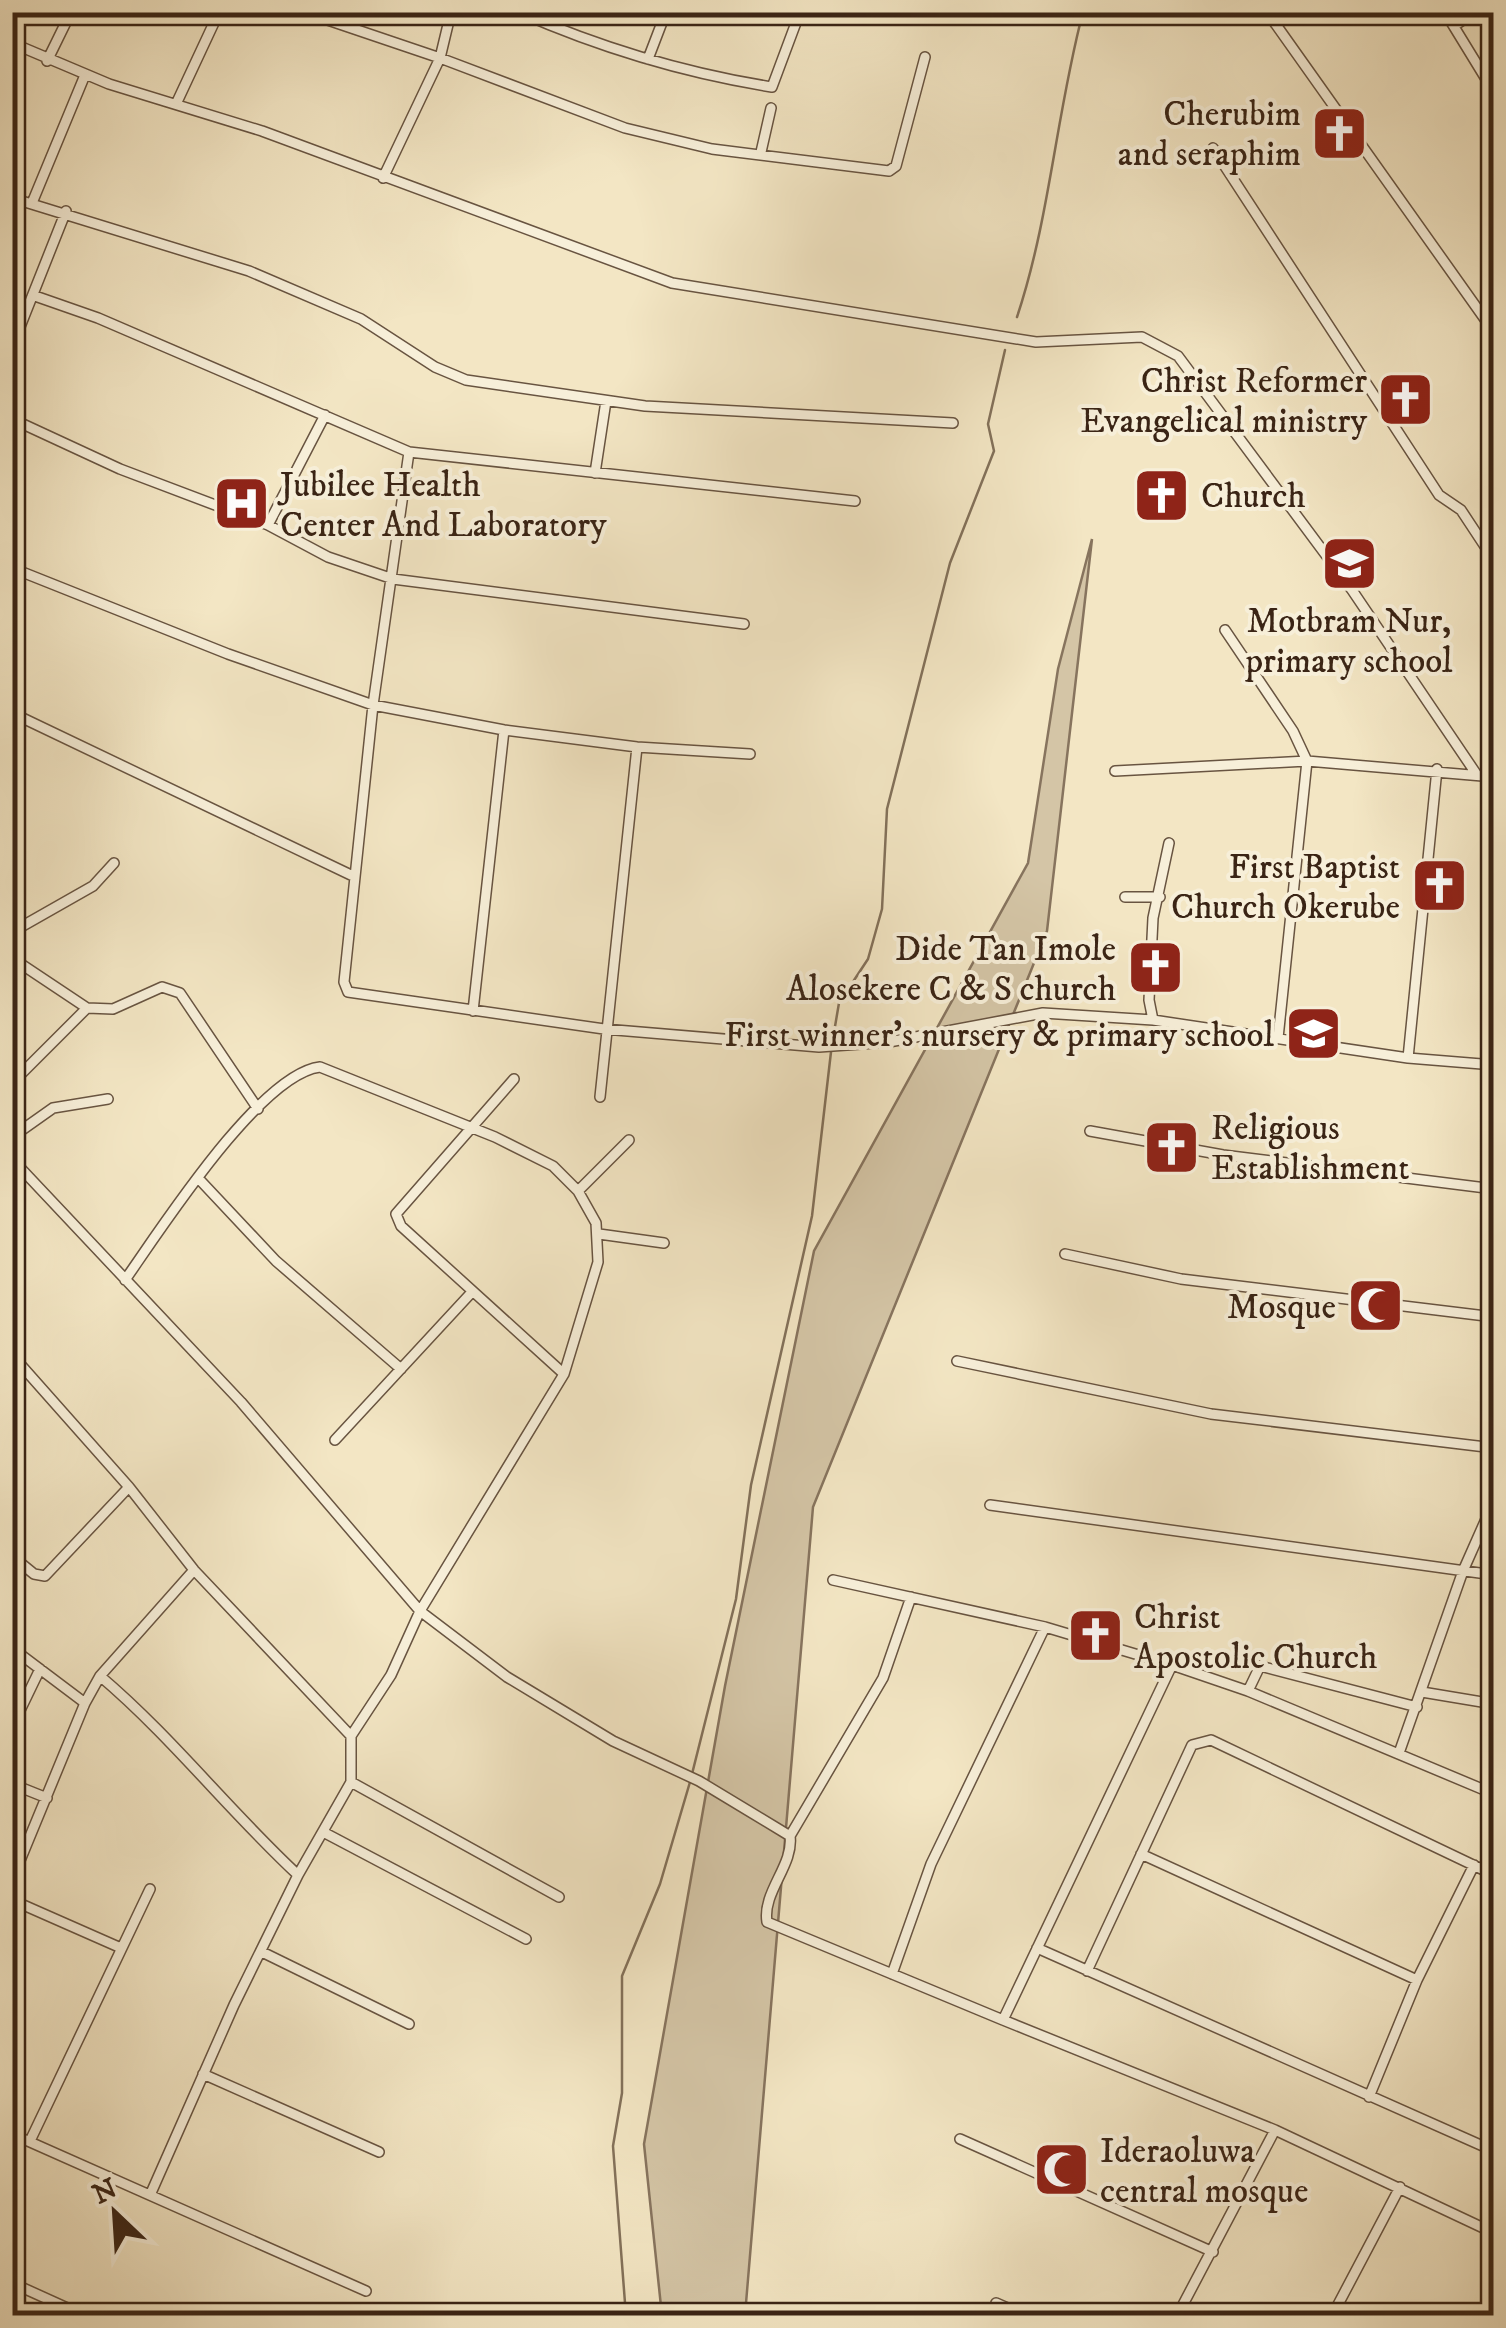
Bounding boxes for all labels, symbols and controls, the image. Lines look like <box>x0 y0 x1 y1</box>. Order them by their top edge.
place label: Cherubim and seraphim <box>1118 93 1301 177</box>
church icon: Cherubim and seraphim <box>1310 103 1370 163</box>
place label: Christ Reformer Evangelical ministry <box>1080 360 1367 444</box>
church icon: Christ Reformer Evangelical ministry <box>1376 370 1436 430</box>
place label: Jubilee Health Center And Laboratory <box>277 464 607 548</box>
church icon: Church <box>1132 465 1192 525</box>
hospital icon: Jubilee Health Center And Laboratory <box>211 474 271 534</box>
place label: Church <box>1201 475 1306 519</box>
school or university icon: Motbram Nur, primary school <box>1319 534 1379 594</box>
place label: Motbram Nur, primary school <box>1244 600 1453 684</box>
place label: First Baptist Church Okerube <box>1171 846 1400 930</box>
church icon: First Baptist Church Okerube <box>1409 856 1469 916</box>
place label: Dide Tan Imole Alosekere C & S church <box>786 928 1116 1012</box>
church icon: Dide Tan Imole Alosekere C & S church <box>1125 938 1185 998</box>
school or university icon: First winner's nursery & primary school <box>1283 1004 1343 1064</box>
place label: First winner's nursery & primary school <box>724 1014 1274 1058</box>
place label: Religious Establishment <box>1211 1107 1409 1191</box>
church icon: Religious Establishment <box>1142 1117 1202 1177</box>
mosque icon: Mosque <box>1345 1276 1405 1336</box>
place label: Mosque <box>1227 1286 1336 1330</box>
place label: Christ Apostolic Church <box>1134 1596 1377 1680</box>
church icon: Christ Apostolic Church <box>1065 1606 1125 1666</box>
place label: Ideraoluwa central mosque <box>1100 2130 1308 2214</box>
mosque icon: Ideraoluwa central mosque <box>1031 2140 1091 2200</box>
north arrow <box>65 2163 165 2263</box>
text: N <box>87 2171 123 2212</box>

